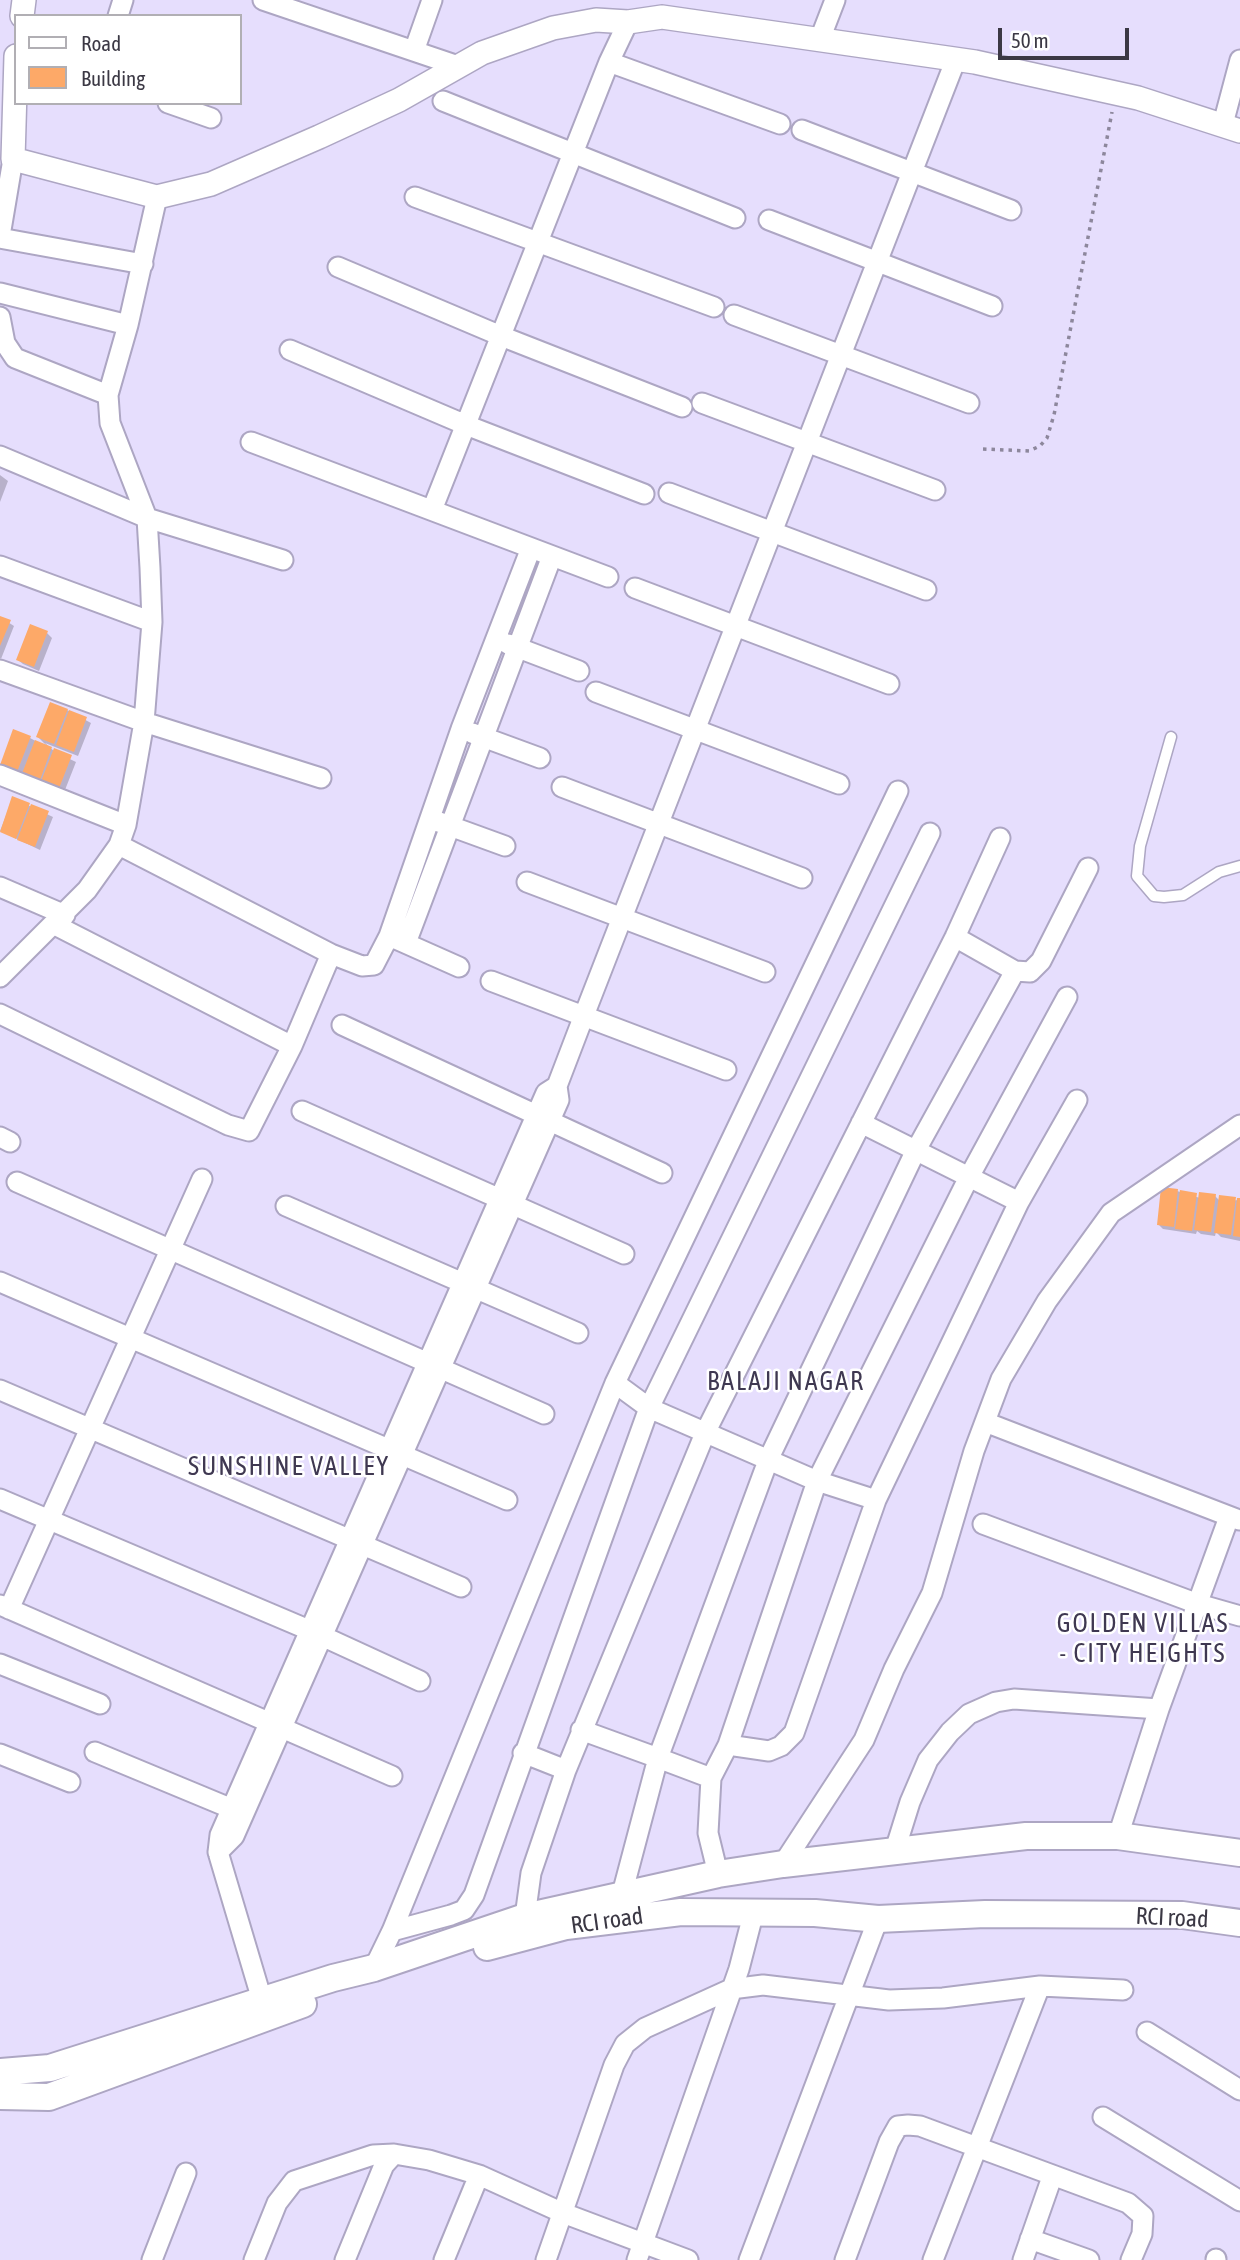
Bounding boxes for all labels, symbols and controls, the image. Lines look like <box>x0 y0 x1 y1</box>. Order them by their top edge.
legend <box>14 14 242 105</box>
scale bar <box>1002 14 1133 58</box>
text: 50 m <box>1011 28 1049 52</box>
text: Road <box>81 31 121 55</box>
text: Building <box>81 66 145 90</box>
district label: BALAJI NAGAR <box>709 1366 863 1398</box>
district label: SUNSHINE VALLEY <box>190 1451 388 1483</box>
district label: GOLDEN VILLAS - CITY HEIGHTS <box>1058 1608 1228 1670</box>
street label: RCI road <box>569 1902 645 1940</box>
street label: RCI road <box>1135 1902 1209 1934</box>

